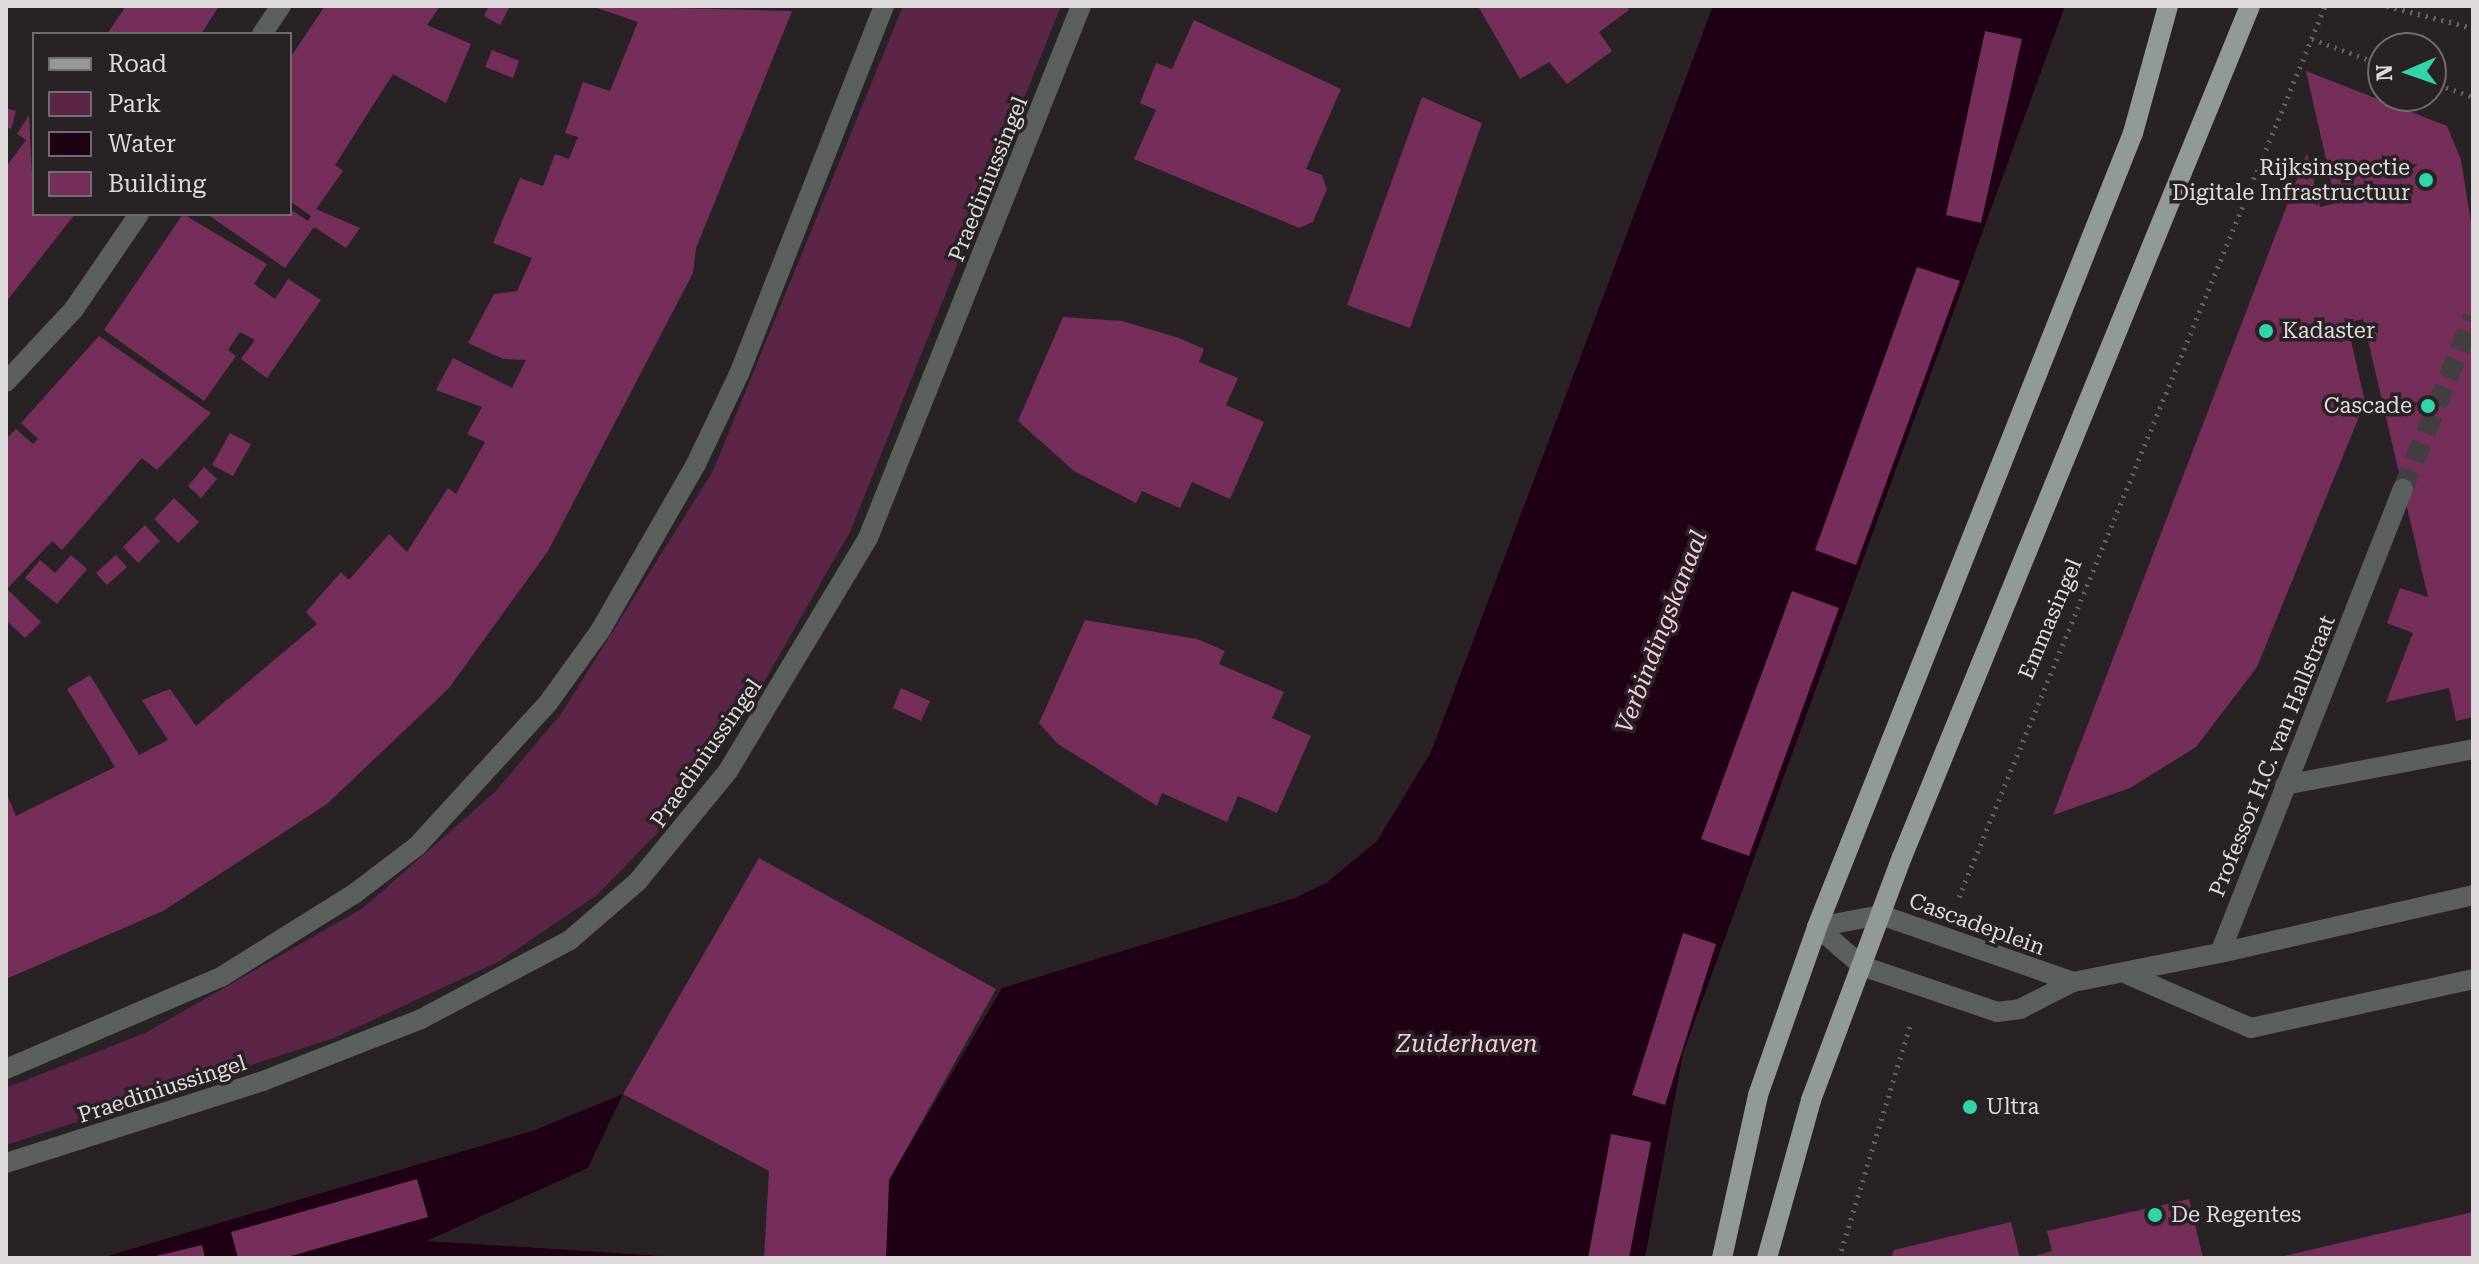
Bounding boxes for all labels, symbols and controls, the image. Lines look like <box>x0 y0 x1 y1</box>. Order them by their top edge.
legend <box>32 32 292 216</box>
north arrow <box>2367 32 2447 112</box>
text: Road <box>108 50 167 78</box>
text: N <box>2372 64 2397 82</box>
text: Park <box>108 90 161 118</box>
street label: Praediniussingel <box>943 93 1033 265</box>
text: Water <box>108 130 176 158</box>
place label: Rijksinspectie Digitale Infrastructuur <box>2172 154 2410 206</box>
text: Building <box>108 170 206 198</box>
marker: Rijksinspectie Digitale Infrastructuur <box>2417 171 2435 189</box>
place label: Kadaster <box>2282 318 2375 344</box>
marker: Kadaster <box>2257 322 2275 340</box>
place label: Cascade <box>2324 393 2412 419</box>
marker: Cascade <box>2419 397 2437 415</box>
water label: Verbindingskanaal <box>1610 527 1714 737</box>
street label: Emmasingel <box>2013 555 2087 683</box>
street label: Professor H.C. van Hallstraat <box>2203 612 2341 900</box>
street label: Praediniussingel <box>645 674 767 832</box>
street label: Cascadeplein <box>1905 887 2049 961</box>
water label: Zuiderhaven <box>1396 1031 1538 1059</box>
street label: Praediniussingel <box>74 1049 250 1129</box>
place label: Ultra <box>1986 1094 2040 1120</box>
marker: Ultra <box>1961 1098 1979 1116</box>
place label: De Regentes <box>2171 1202 2301 1228</box>
marker: De Regentes <box>2146 1206 2164 1224</box>

